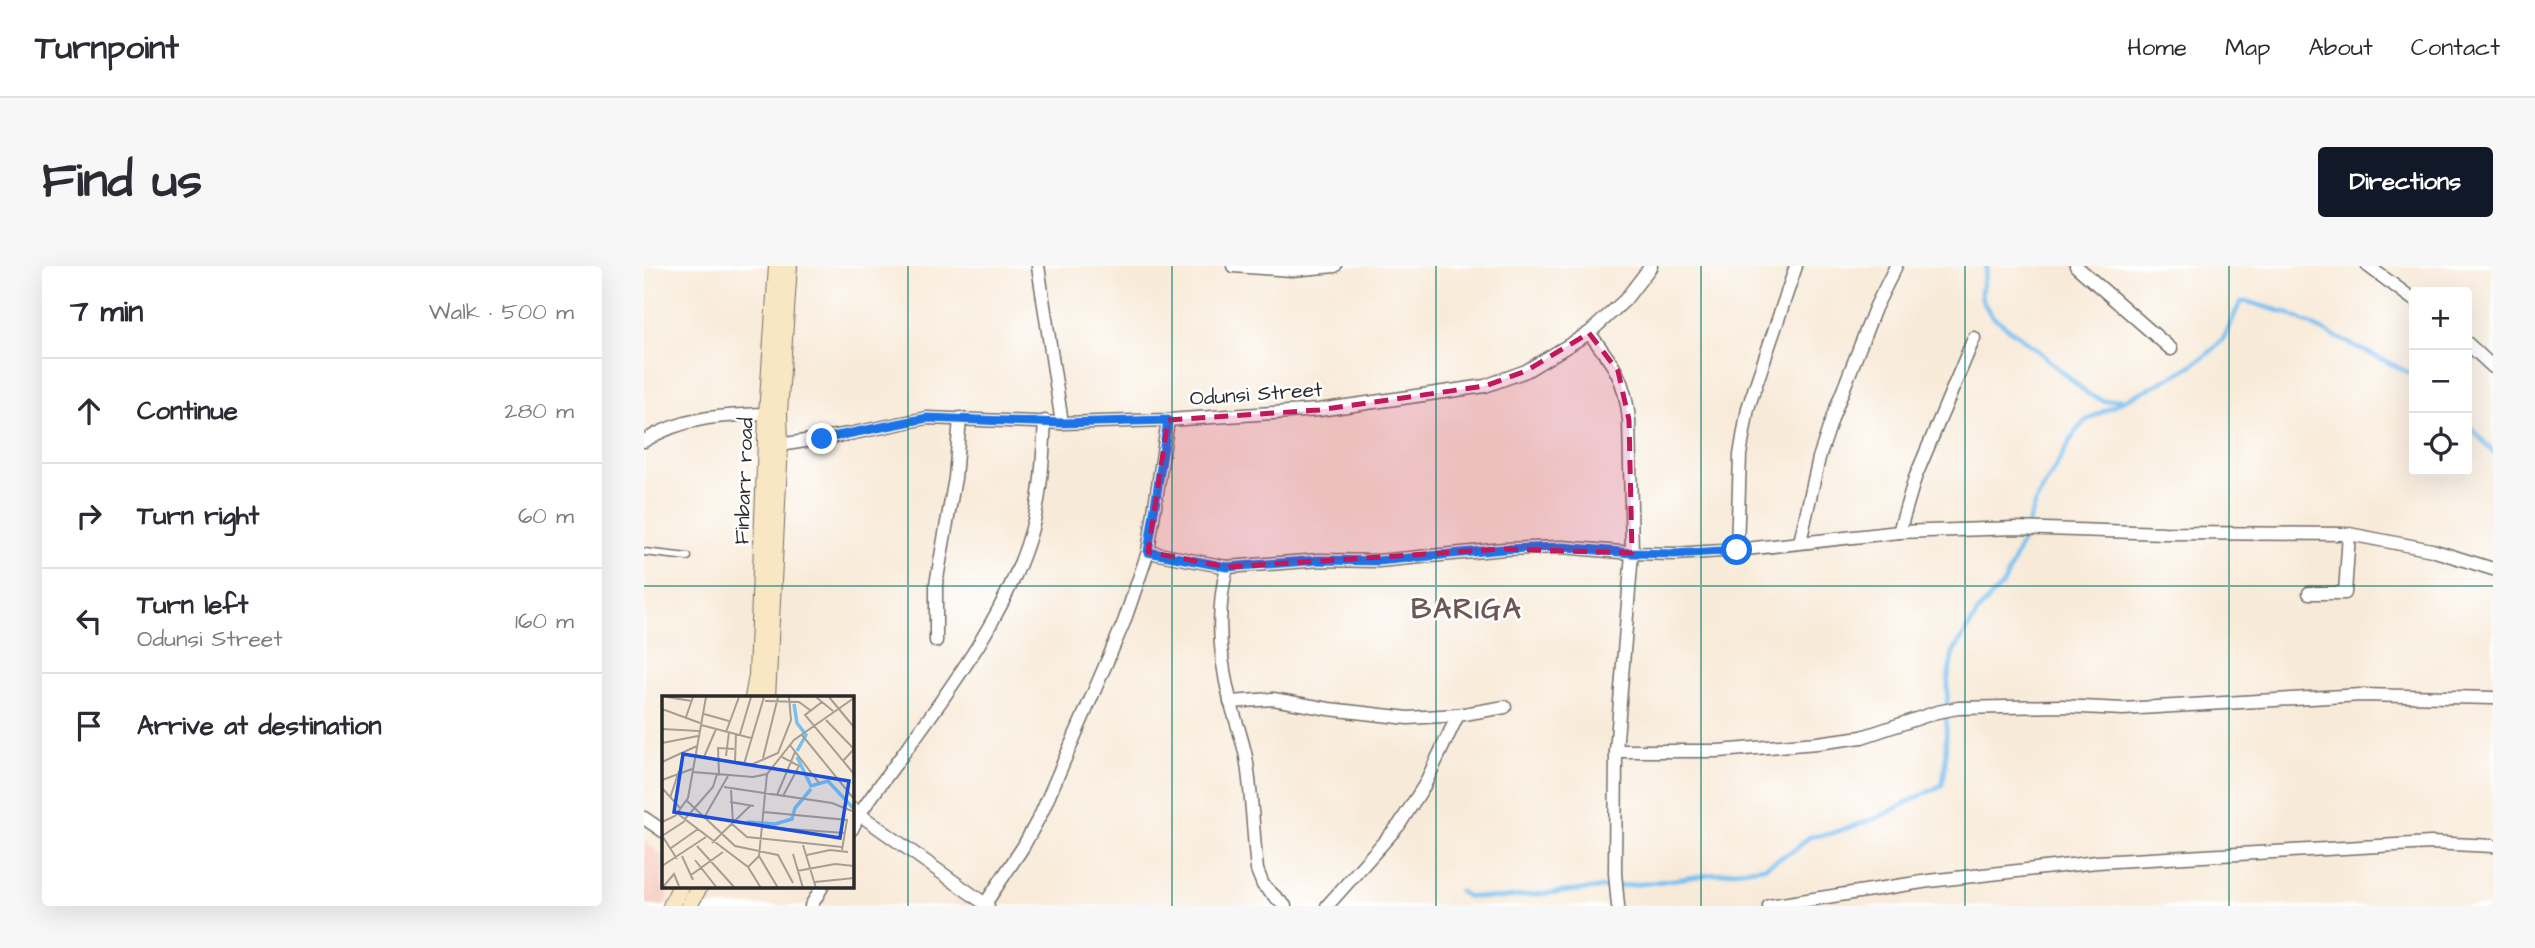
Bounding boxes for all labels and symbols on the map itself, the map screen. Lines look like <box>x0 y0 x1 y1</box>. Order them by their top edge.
street label: Odunsi Street <box>1189 375 1324 413</box>
street label: Finbarr road <box>727 417 761 545</box>
route end <box>806 423 837 454</box>
route start <box>1721 534 1752 565</box>
district label: BARIGA <box>1411 590 1523 629</box>
inset map <box>662 696 854 888</box>

